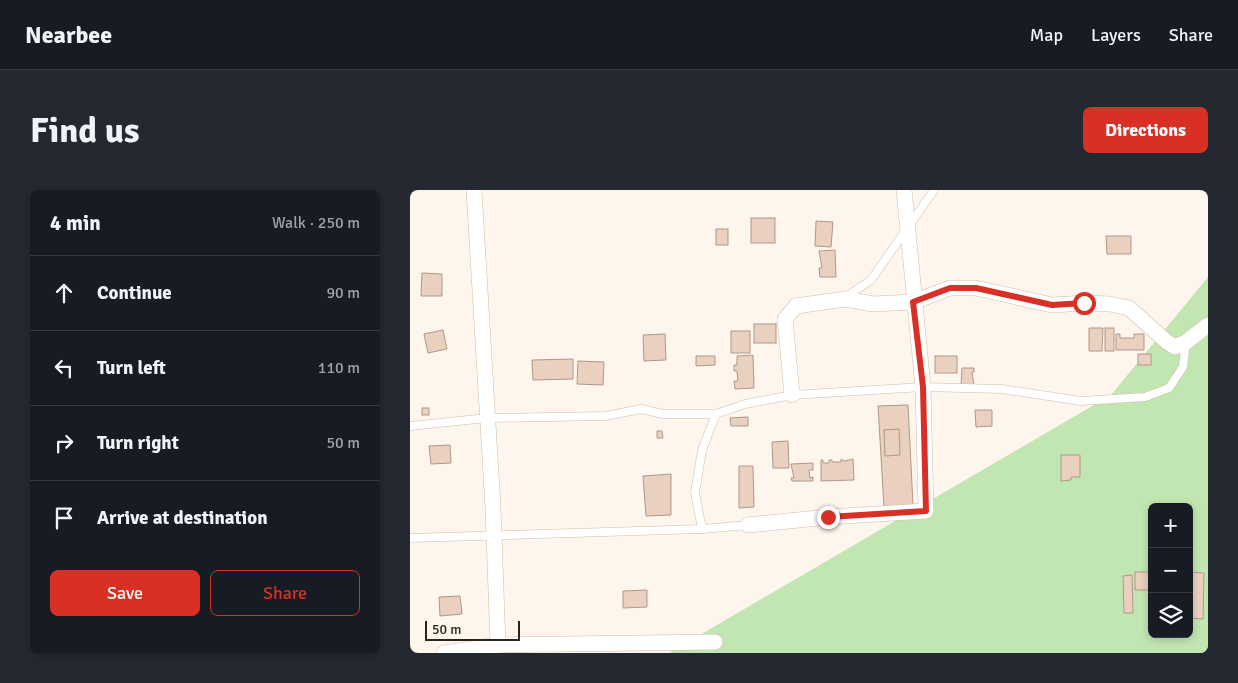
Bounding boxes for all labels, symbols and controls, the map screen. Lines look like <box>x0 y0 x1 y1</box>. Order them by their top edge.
text: Nearbee <box>25 20 112 50</box>
text: Map <box>1030 24 1063 46</box>
text: Layers <box>1091 24 1141 46</box>
text: Share <box>1169 24 1213 46</box>
button: Directions <box>1083 107 1208 153</box>
text: Find us <box>30 109 140 152</box>
text: 4 min <box>50 210 101 236</box>
text: Walk · 250 m <box>272 213 360 233</box>
icon: ahead <box>50 279 78 307</box>
text: Continue <box>97 281 172 305</box>
text: 90 m <box>326 283 360 303</box>
route start <box>1073 292 1096 315</box>
icon: left <box>50 354 78 382</box>
text: Turn left <box>97 356 166 380</box>
text: 110 m <box>318 358 360 378</box>
icon: right <box>50 429 78 457</box>
text: Turn right <box>97 431 179 455</box>
text: 50 m <box>326 433 360 453</box>
map controls <box>1148 503 1193 638</box>
button: + <box>1148 503 1193 548</box>
icon: arrive <box>50 504 78 532</box>
text: Arrive at destination <box>97 506 268 530</box>
route end <box>817 506 840 529</box>
button: − <box>1148 548 1193 593</box>
button: Save <box>50 570 200 616</box>
button: Share <box>210 570 360 616</box>
button: layers <box>1148 593 1193 638</box>
scale bar <box>425 618 520 641</box>
text: 50 m <box>432 621 461 638</box>

